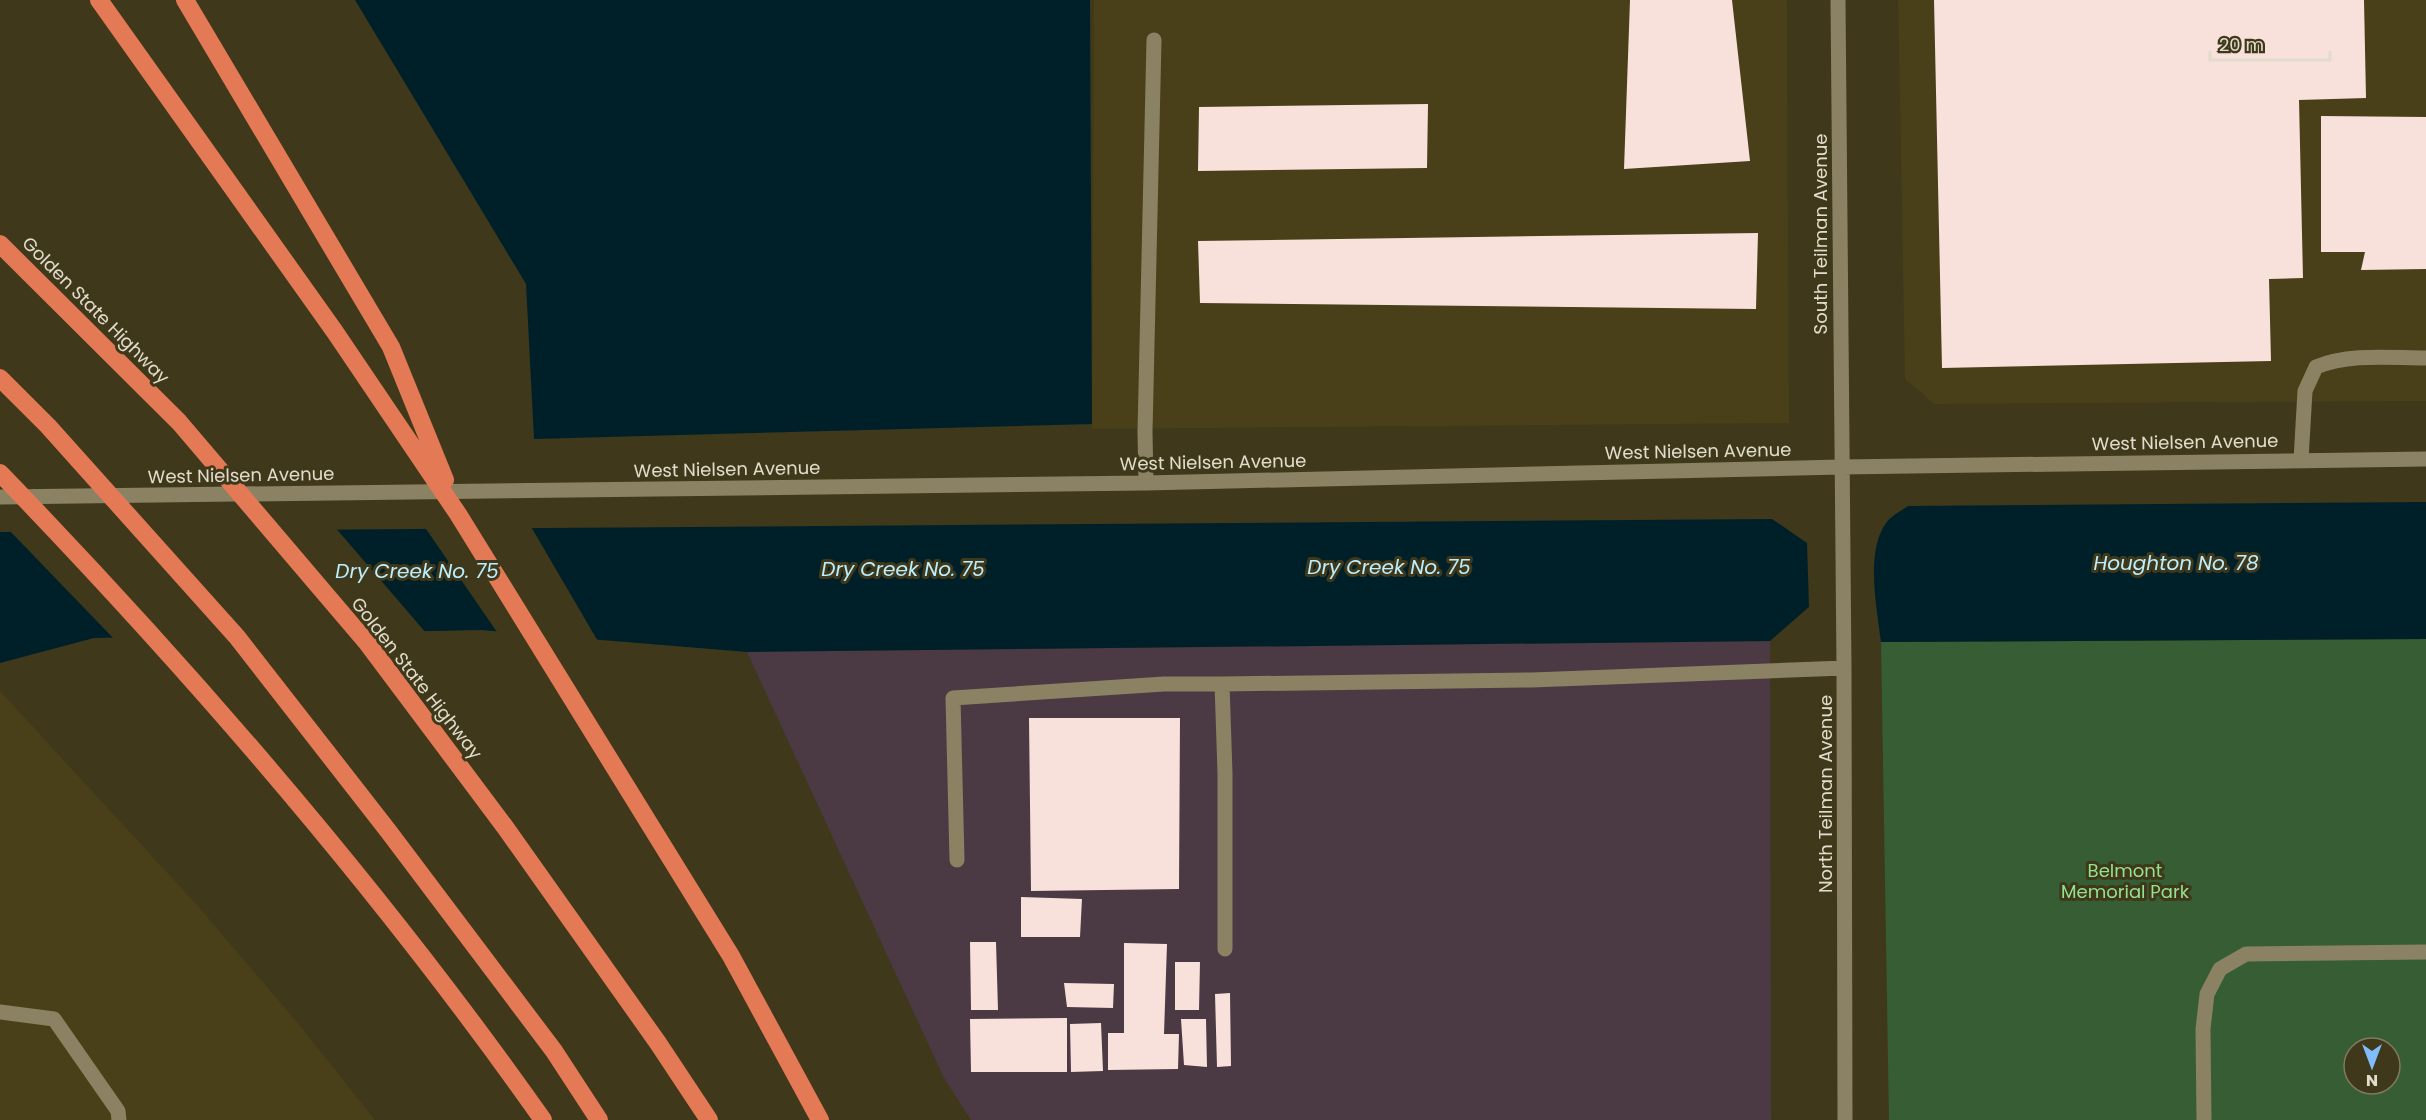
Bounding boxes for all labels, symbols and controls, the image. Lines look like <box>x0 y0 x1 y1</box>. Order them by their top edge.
scale bar <box>2210 24 2330 62</box>
text: 20 m <box>2219 32 2264 57</box>
street label: South Teilman Avenue <box>1808 134 1833 334</box>
street label: Golden State Highway <box>17 231 175 389</box>
street label: West Nielsen Avenue <box>2091 428 2279 456</box>
street label: West Nielsen Avenue <box>1604 437 1792 465</box>
street label: West Nielsen Avenue <box>1119 448 1307 476</box>
street label: West Nielsen Avenue <box>633 455 821 483</box>
street label: West Nielsen Avenue <box>147 461 335 489</box>
water label: Houghton No. 78 <box>2093 549 2259 577</box>
water label: Dry Creek No. 75 <box>1307 553 1471 581</box>
water label: Dry Creek No. 75 <box>821 555 985 583</box>
water label: Dry Creek No. 75 <box>335 557 499 585</box>
street label: Golden State Highway <box>346 592 488 764</box>
street label: North Teilman Avenue <box>1813 695 1838 893</box>
park label: Belmont Memorial Park <box>2061 858 2190 904</box>
north arrow <box>2342 1036 2402 1096</box>
text: N <box>2366 1069 2378 1092</box>

